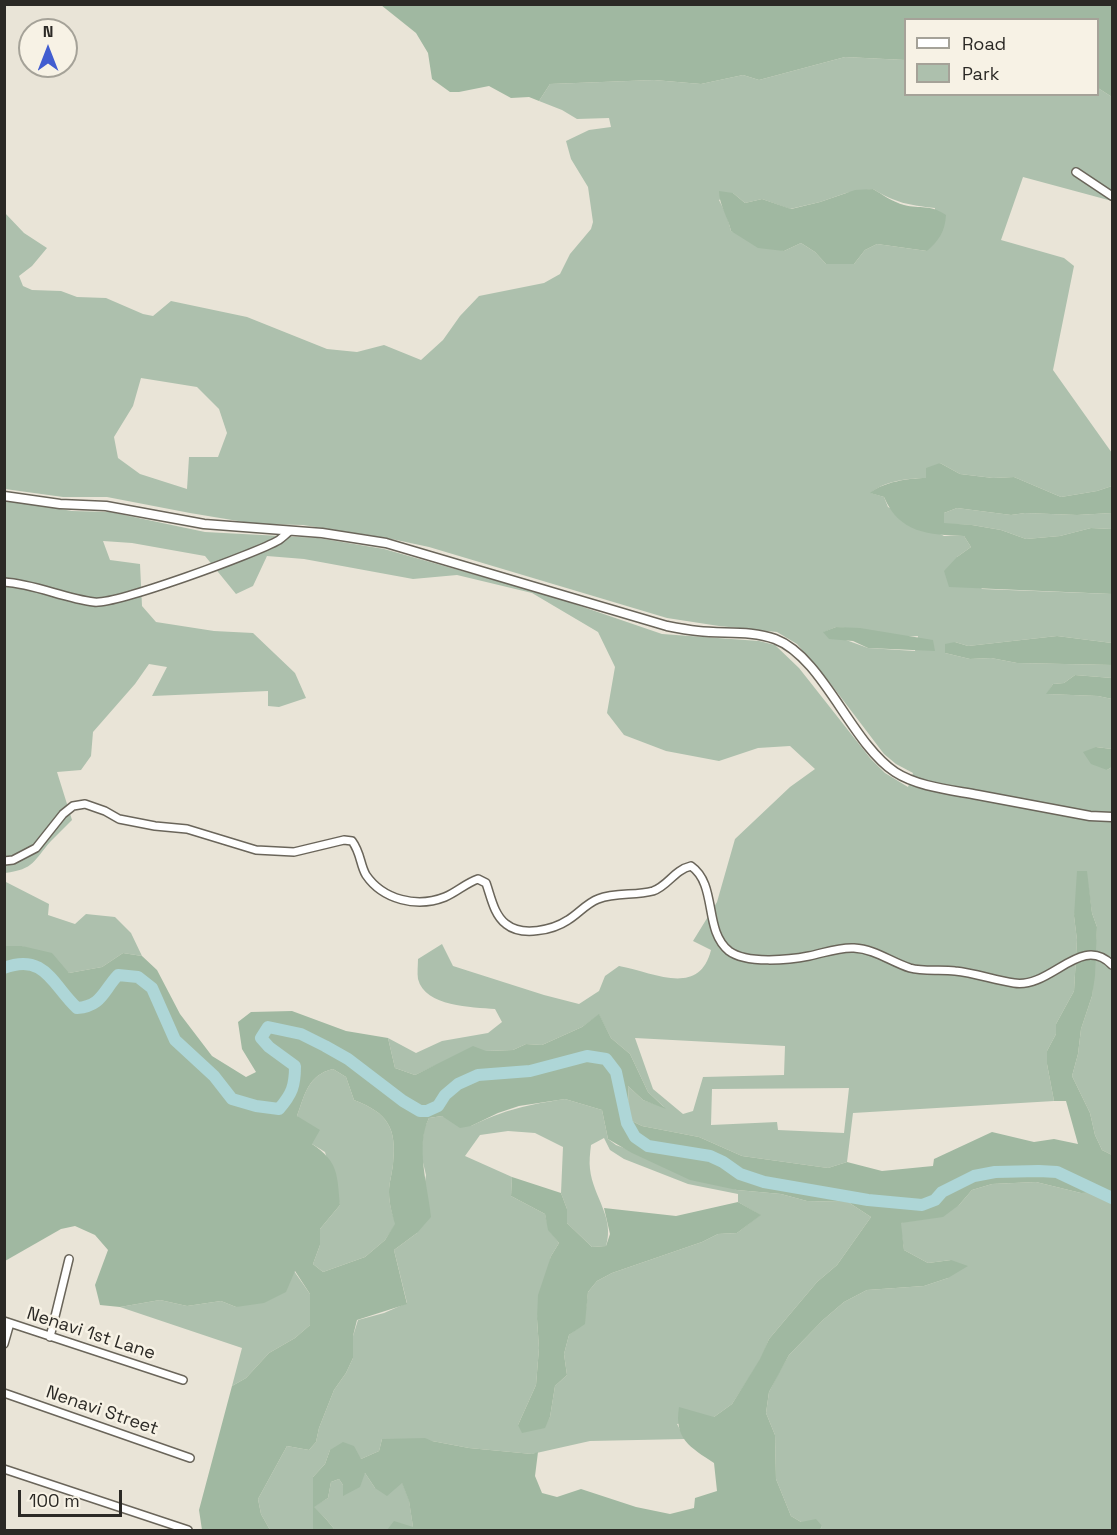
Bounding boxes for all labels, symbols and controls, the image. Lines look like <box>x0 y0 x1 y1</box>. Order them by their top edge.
north arrow <box>18 18 78 78</box>
legend <box>904 18 1099 96</box>
text: N <box>43 21 53 42</box>
text: Road <box>962 32 1006 55</box>
text: Park <box>962 62 999 85</box>
street label: Nenavi 1st Lane <box>24 1303 158 1365</box>
street label: Nenavi Street <box>43 1382 161 1440</box>
scale bar <box>21 1478 124 1516</box>
text: 100 m <box>29 1489 80 1512</box>

